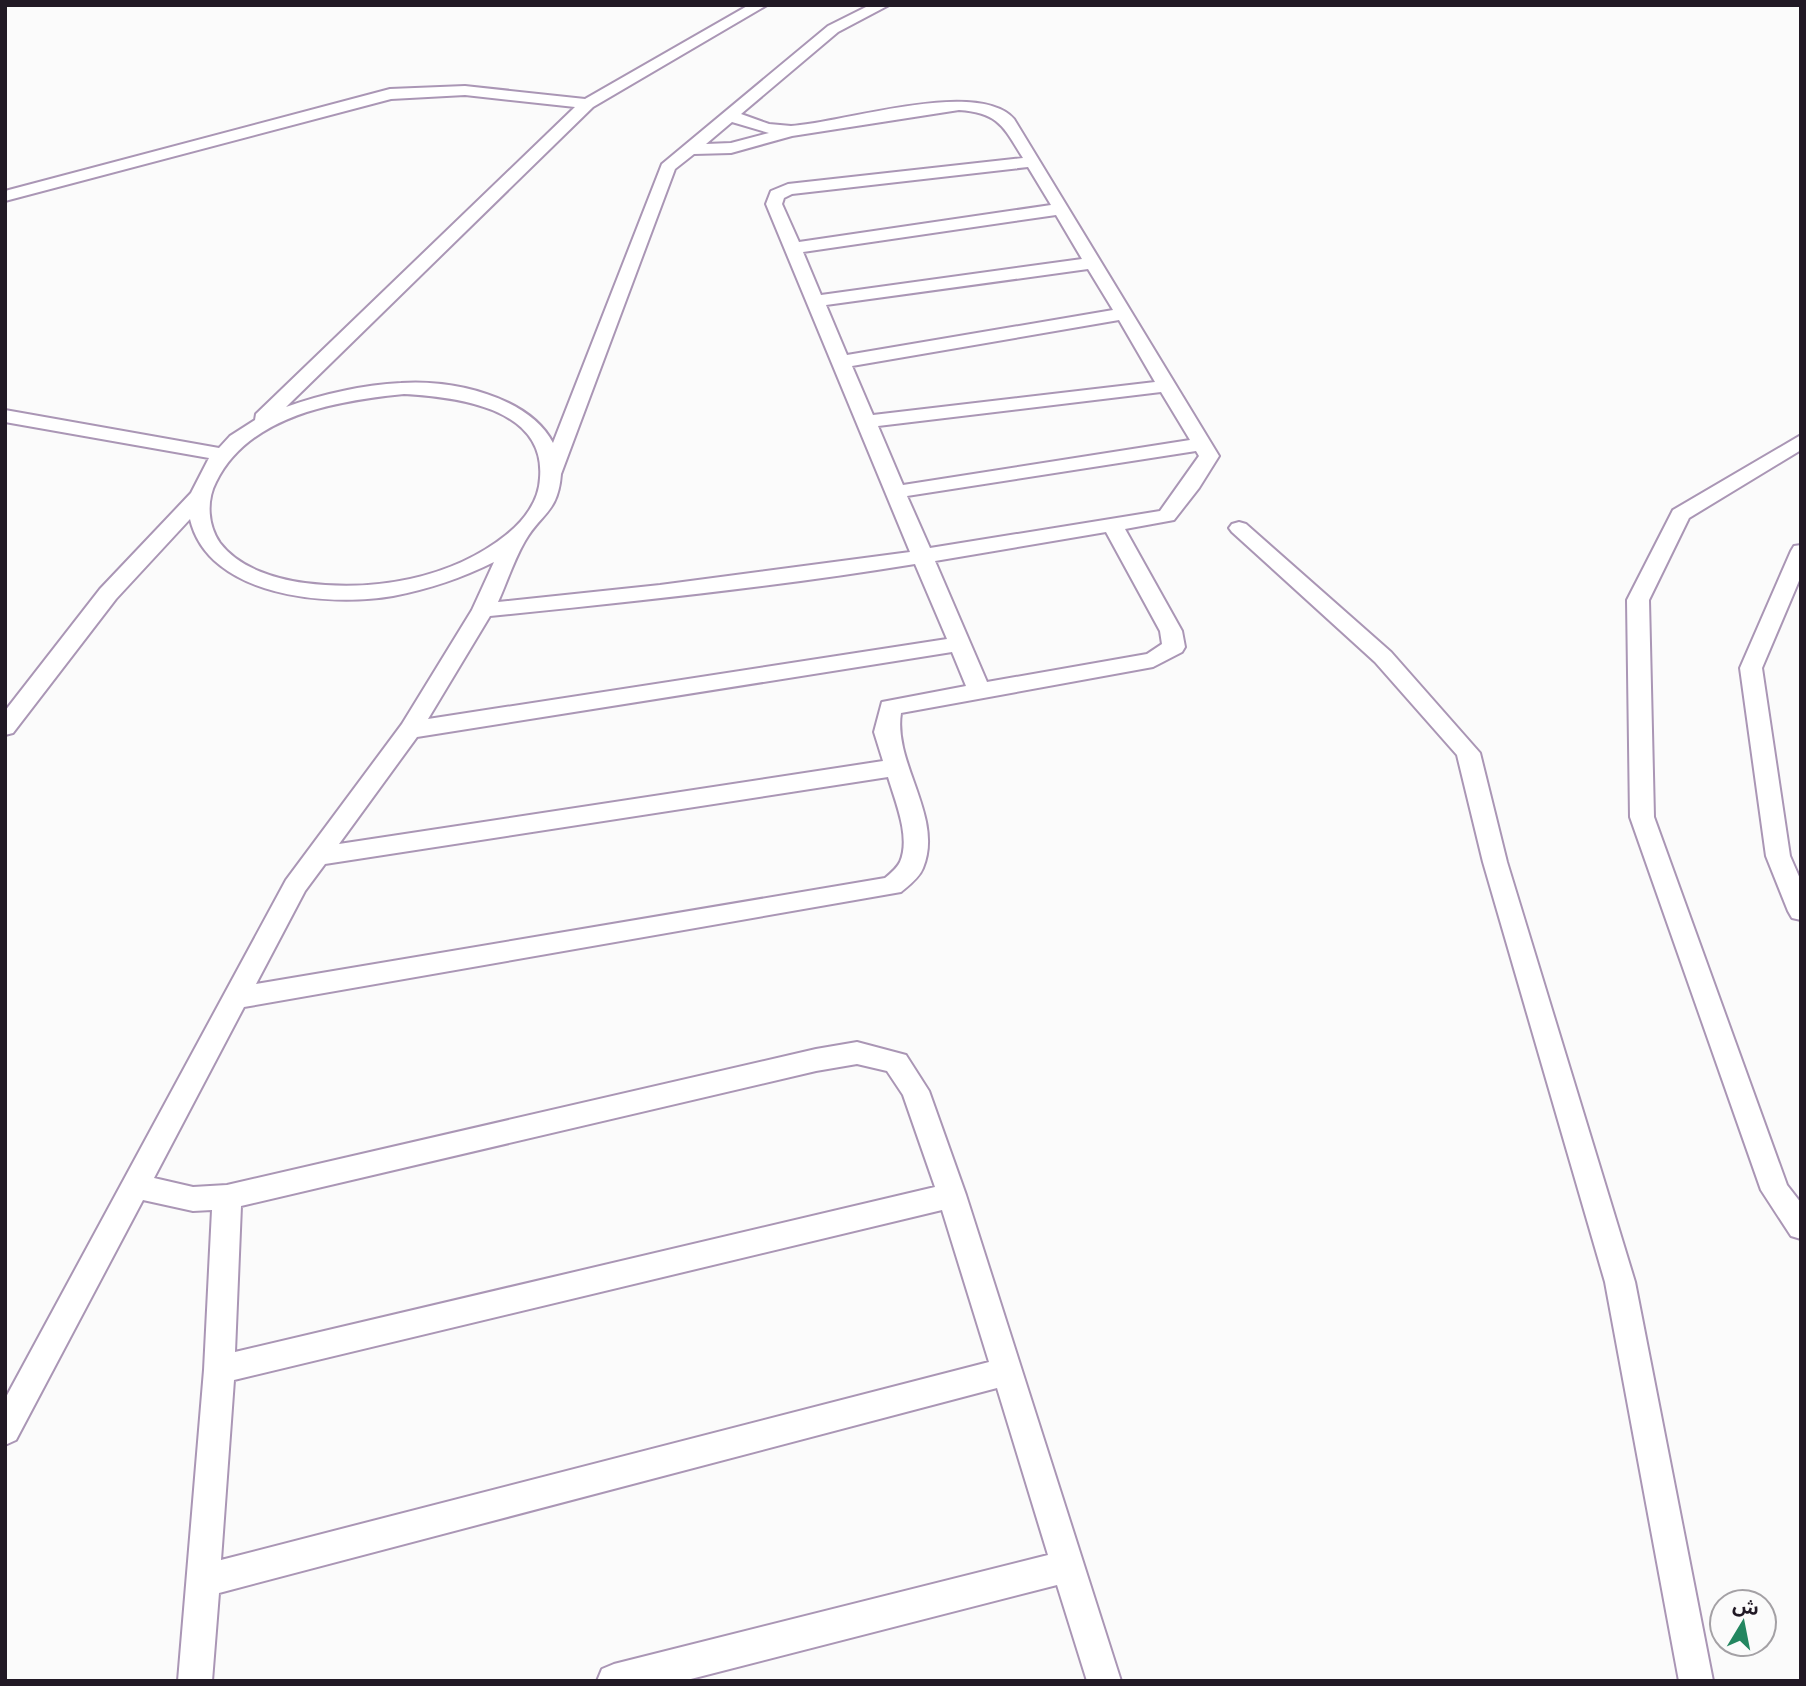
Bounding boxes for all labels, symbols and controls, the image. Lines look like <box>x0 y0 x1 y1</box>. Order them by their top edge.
north arrow <box>1708 1588 1778 1658</box>
text: ش <box>1731 1593 1761 1620</box>

